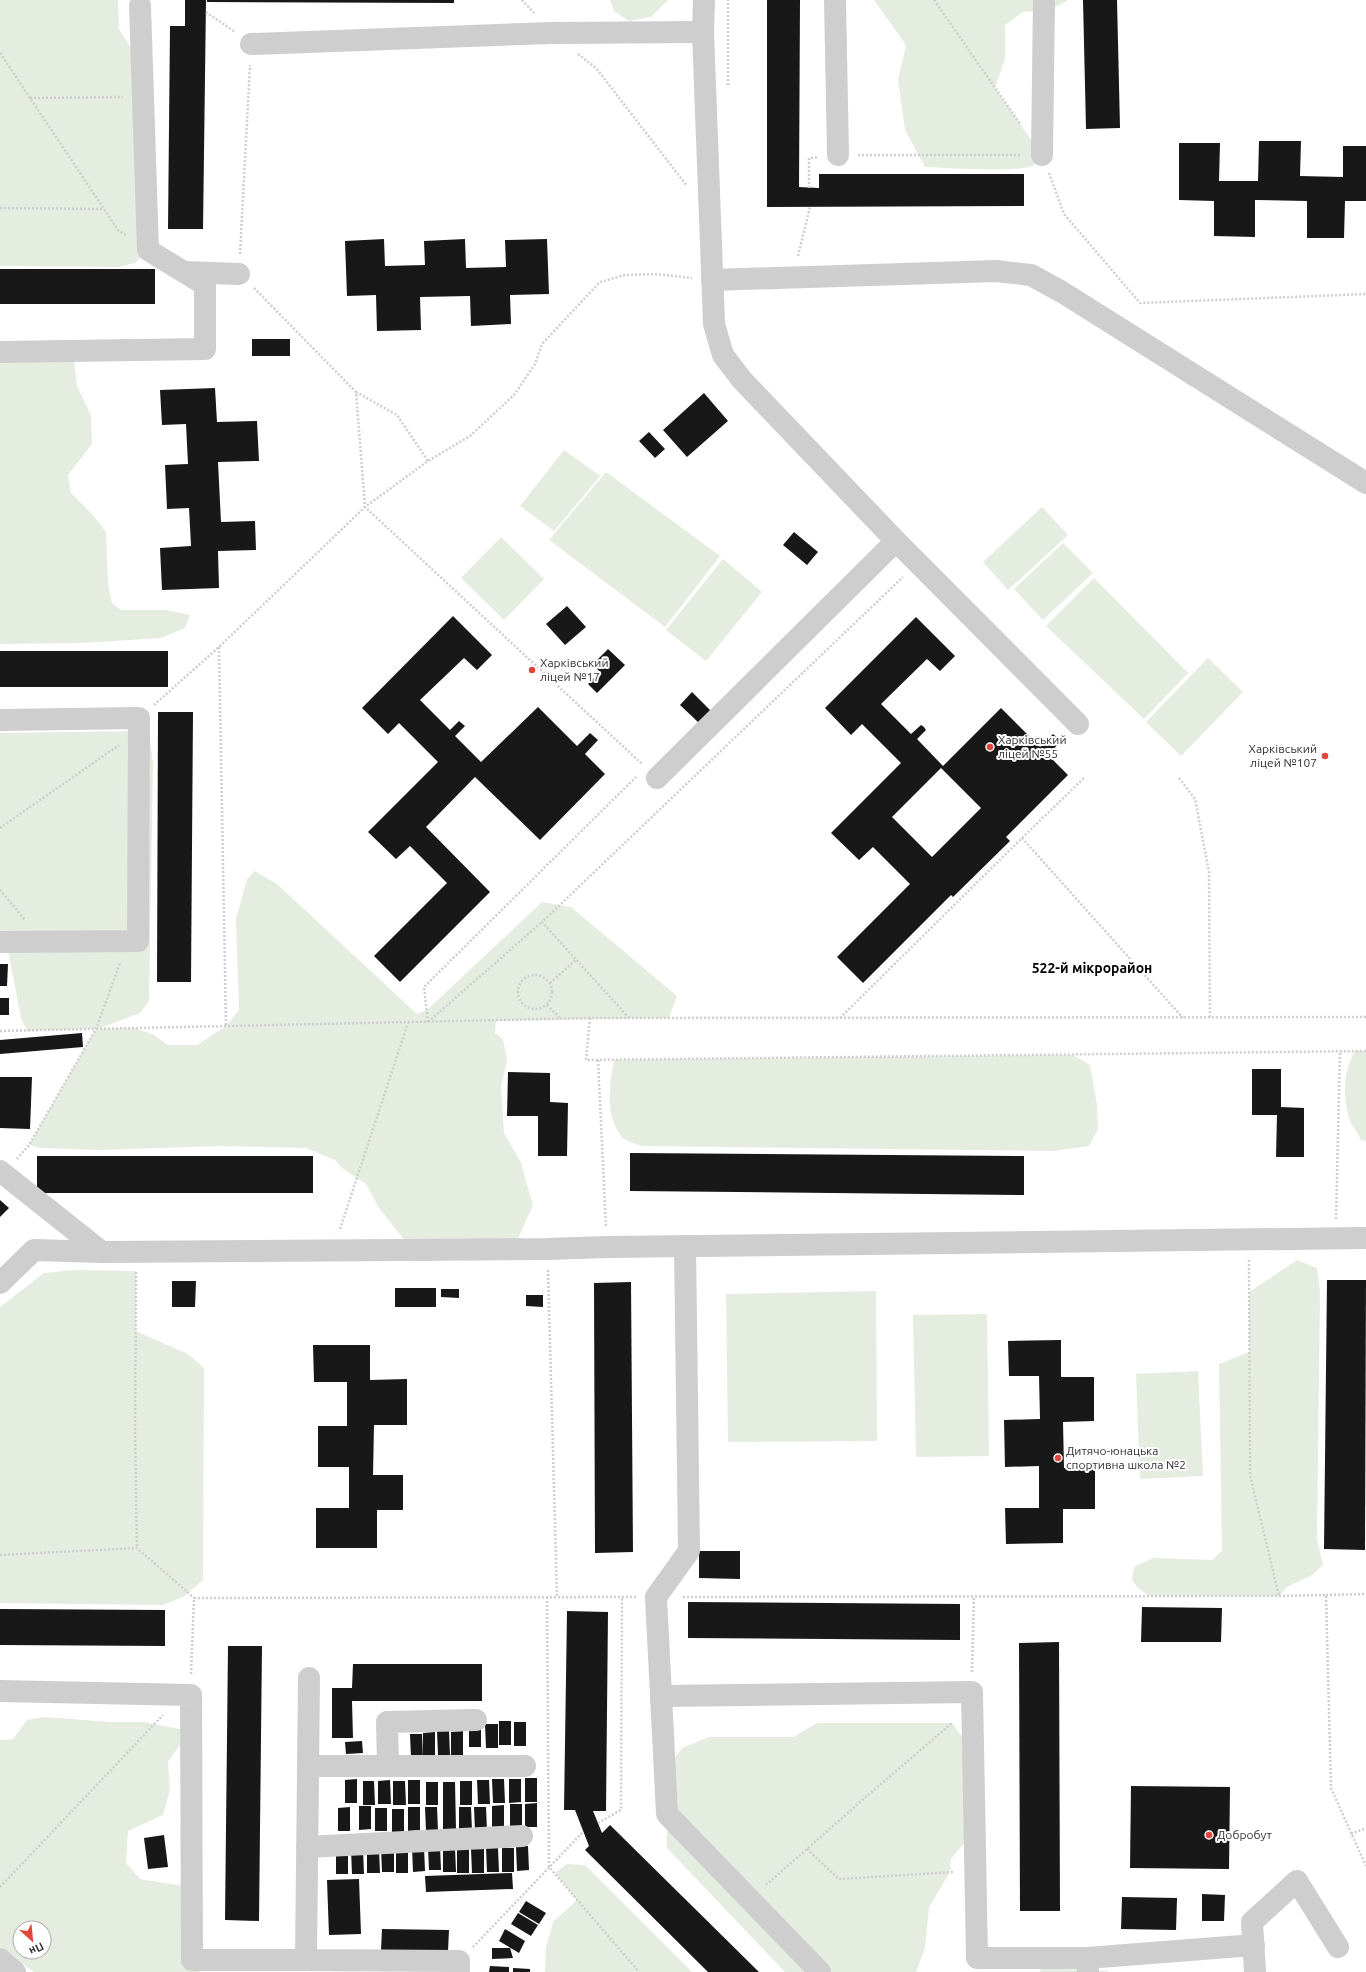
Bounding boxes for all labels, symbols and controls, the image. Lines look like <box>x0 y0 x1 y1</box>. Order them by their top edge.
place label: Харківський ліцей №17 <box>540 656 609 683</box>
marker: Харківський ліцей №17 <box>527 665 537 675</box>
place label: Харківський ліцей №55 <box>998 733 1067 760</box>
marker: Харківський ліцей №55 <box>985 742 995 752</box>
place label: Харківський ліцей №107 <box>1249 742 1317 769</box>
marker: Харківський ліцей №107 <box>1320 751 1330 761</box>
district label: 522-й мікрорайон <box>1032 960 1152 976</box>
place label: Дитячо-юнацька спортивна школа №2 <box>1066 1444 1186 1471</box>
marker: Дитячо-юнацька спортивна школа №2 <box>1053 1453 1063 1463</box>
place label: Добробут <box>1217 1828 1273 1841</box>
marker: Добробут <box>1204 1830 1214 1840</box>
north arrow <box>12 1920 52 1960</box>
text: Пн <box>27 1940 46 1958</box>

